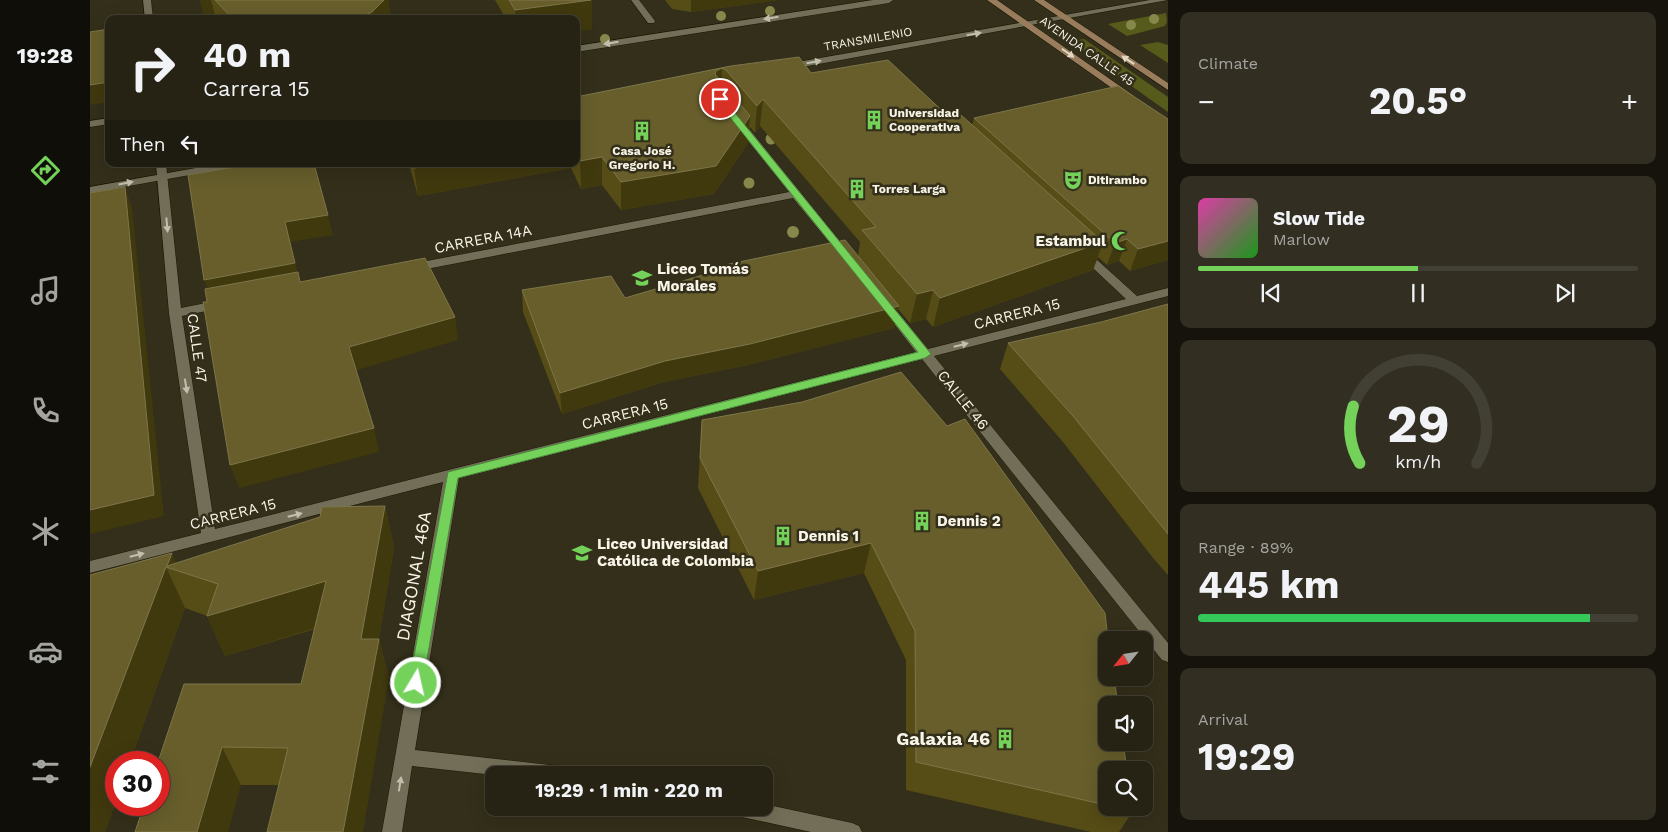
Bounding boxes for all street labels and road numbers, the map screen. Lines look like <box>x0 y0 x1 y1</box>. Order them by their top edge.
street label: AVENIDA CALLE 45 <box>1037 13 1137 89</box>
street label: TRANSMILENIO <box>823 24 913 54</box>
street label: CARRERA 14A <box>433 221 533 257</box>
street label: CARRERA 15 <box>972 295 1062 333</box>
street label: CALLE 47 <box>183 312 211 384</box>
street label: CALLE 46 <box>934 367 992 433</box>
street label: CARRERA 15 <box>580 395 670 433</box>
street label: CARRERA 15 <box>188 495 278 533</box>
street label: DIAGONAL 46A <box>392 509 435 643</box>

